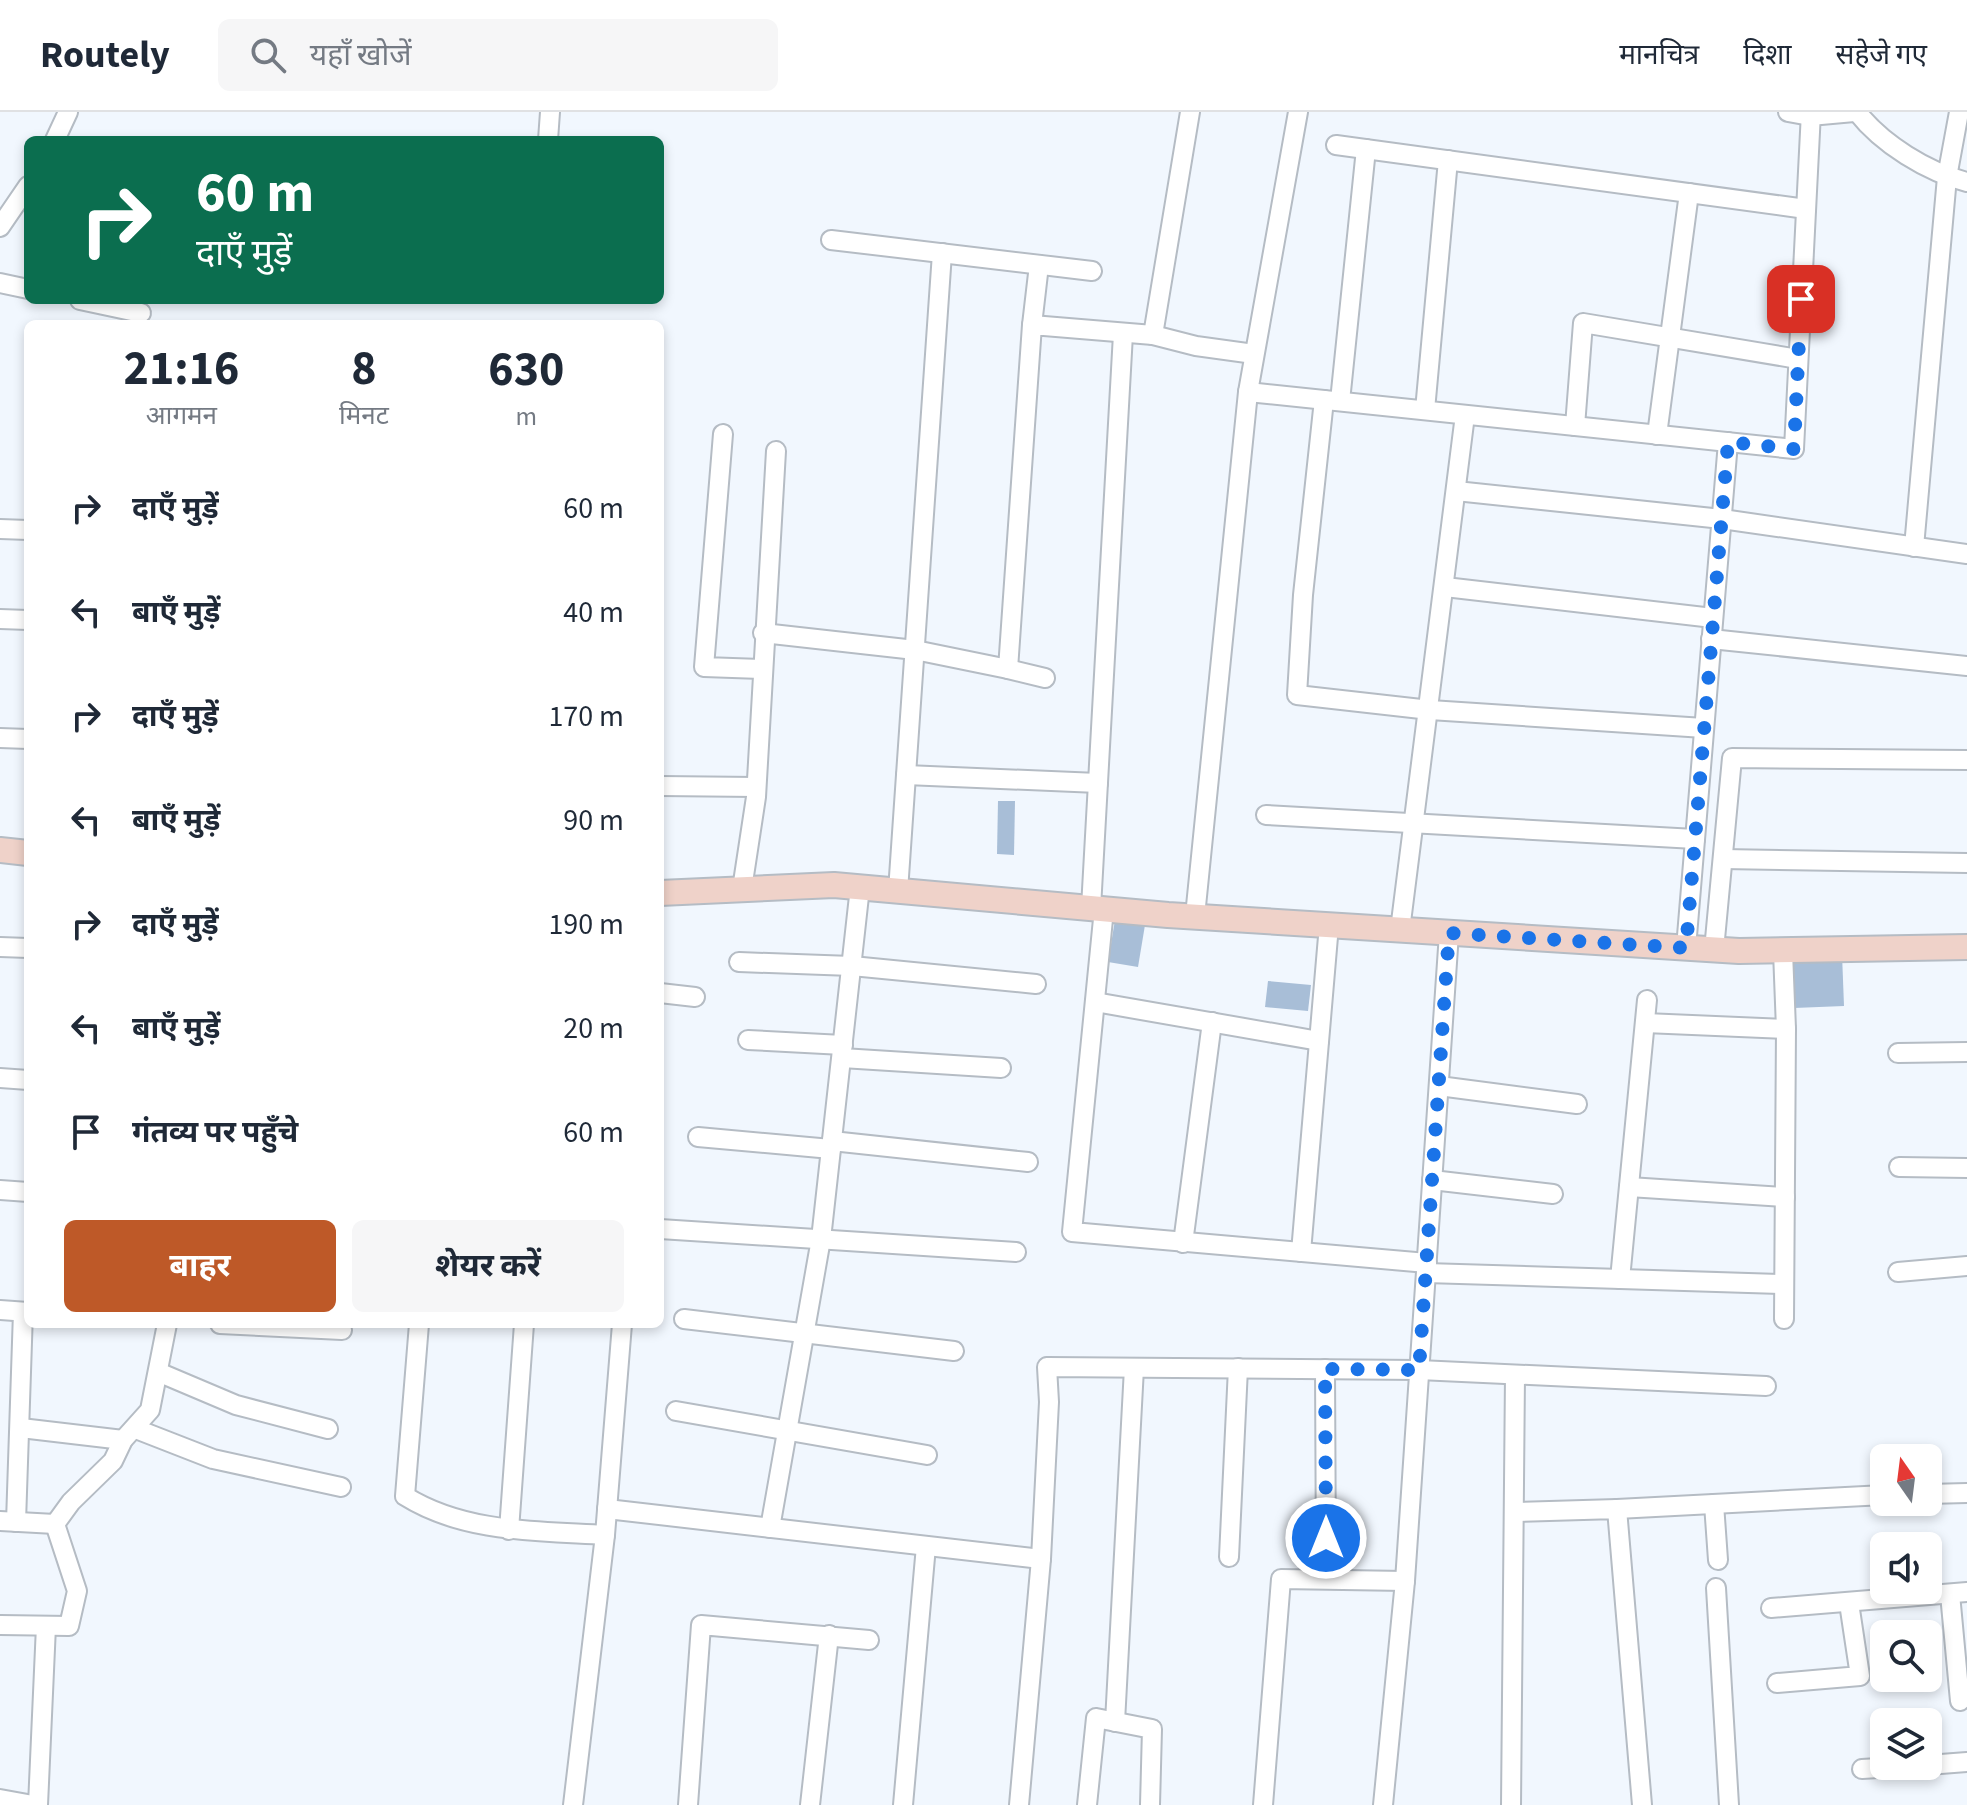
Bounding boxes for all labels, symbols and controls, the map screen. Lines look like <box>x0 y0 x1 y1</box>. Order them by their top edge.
search box <box>218 19 778 91</box>
text: Routely <box>40 28 170 82</box>
icon: search <box>246 33 290 77</box>
text: यहाँ खोजें <box>310 34 411 77</box>
text: मानचित्र <box>1619 35 1699 75</box>
text: दिशा <box>1743 35 1792 75</box>
text: सहेजे गए <box>1836 35 1927 75</box>
text: 60 m <box>196 154 314 233</box>
icon: right <box>64 168 168 272</box>
text: दाएँ मुड़ें <box>196 228 292 279</box>
pin <box>1767 265 1835 333</box>
icon: arrive <box>1779 277 1823 321</box>
text: 21:16 <box>124 335 239 403</box>
text: 8 <box>351 335 377 403</box>
text: 630 <box>488 336 564 404</box>
text: आगमन <box>146 397 217 434</box>
text: मिनट <box>339 397 389 434</box>
text: m <box>516 398 537 435</box>
icon: right <box>64 486 108 530</box>
text: दाएँ मुड़ें <box>132 487 219 530</box>
text: 60 m <box>563 487 624 530</box>
icon: left <box>64 590 108 634</box>
text: बाएँ मुड़ें <box>132 591 220 634</box>
text: 40 m <box>563 591 624 634</box>
icon: right <box>64 694 108 738</box>
text: दाएँ मुड़ें <box>132 695 219 738</box>
text: 170 m <box>548 695 624 738</box>
icon: left <box>64 798 108 842</box>
text: बाएँ मुड़ें <box>132 799 220 842</box>
text: 90 m <box>563 799 624 842</box>
icon: right <box>64 902 108 946</box>
text: दाएँ मुड़ें <box>132 903 219 946</box>
text: 190 m <box>548 903 624 946</box>
icon: left <box>64 1006 108 1050</box>
text: बाएँ मुड़ें <box>132 1007 220 1050</box>
text: 20 m <box>563 1007 624 1050</box>
icon: arrive <box>64 1110 108 1154</box>
text: गंतव्य पर पहुँचे <box>132 1111 298 1154</box>
text: 60 m <box>563 1111 624 1154</box>
button: बाहर <box>64 1220 336 1312</box>
button: शेयर करें <box>352 1220 624 1312</box>
north arrow <box>1870 1444 1942 1516</box>
map controls <box>1870 1444 1942 1780</box>
position arrow <box>1284 1496 1368 1580</box>
button: sound <box>1870 1532 1942 1604</box>
button: search <box>1870 1620 1942 1692</box>
button: layers <box>1870 1708 1942 1780</box>

